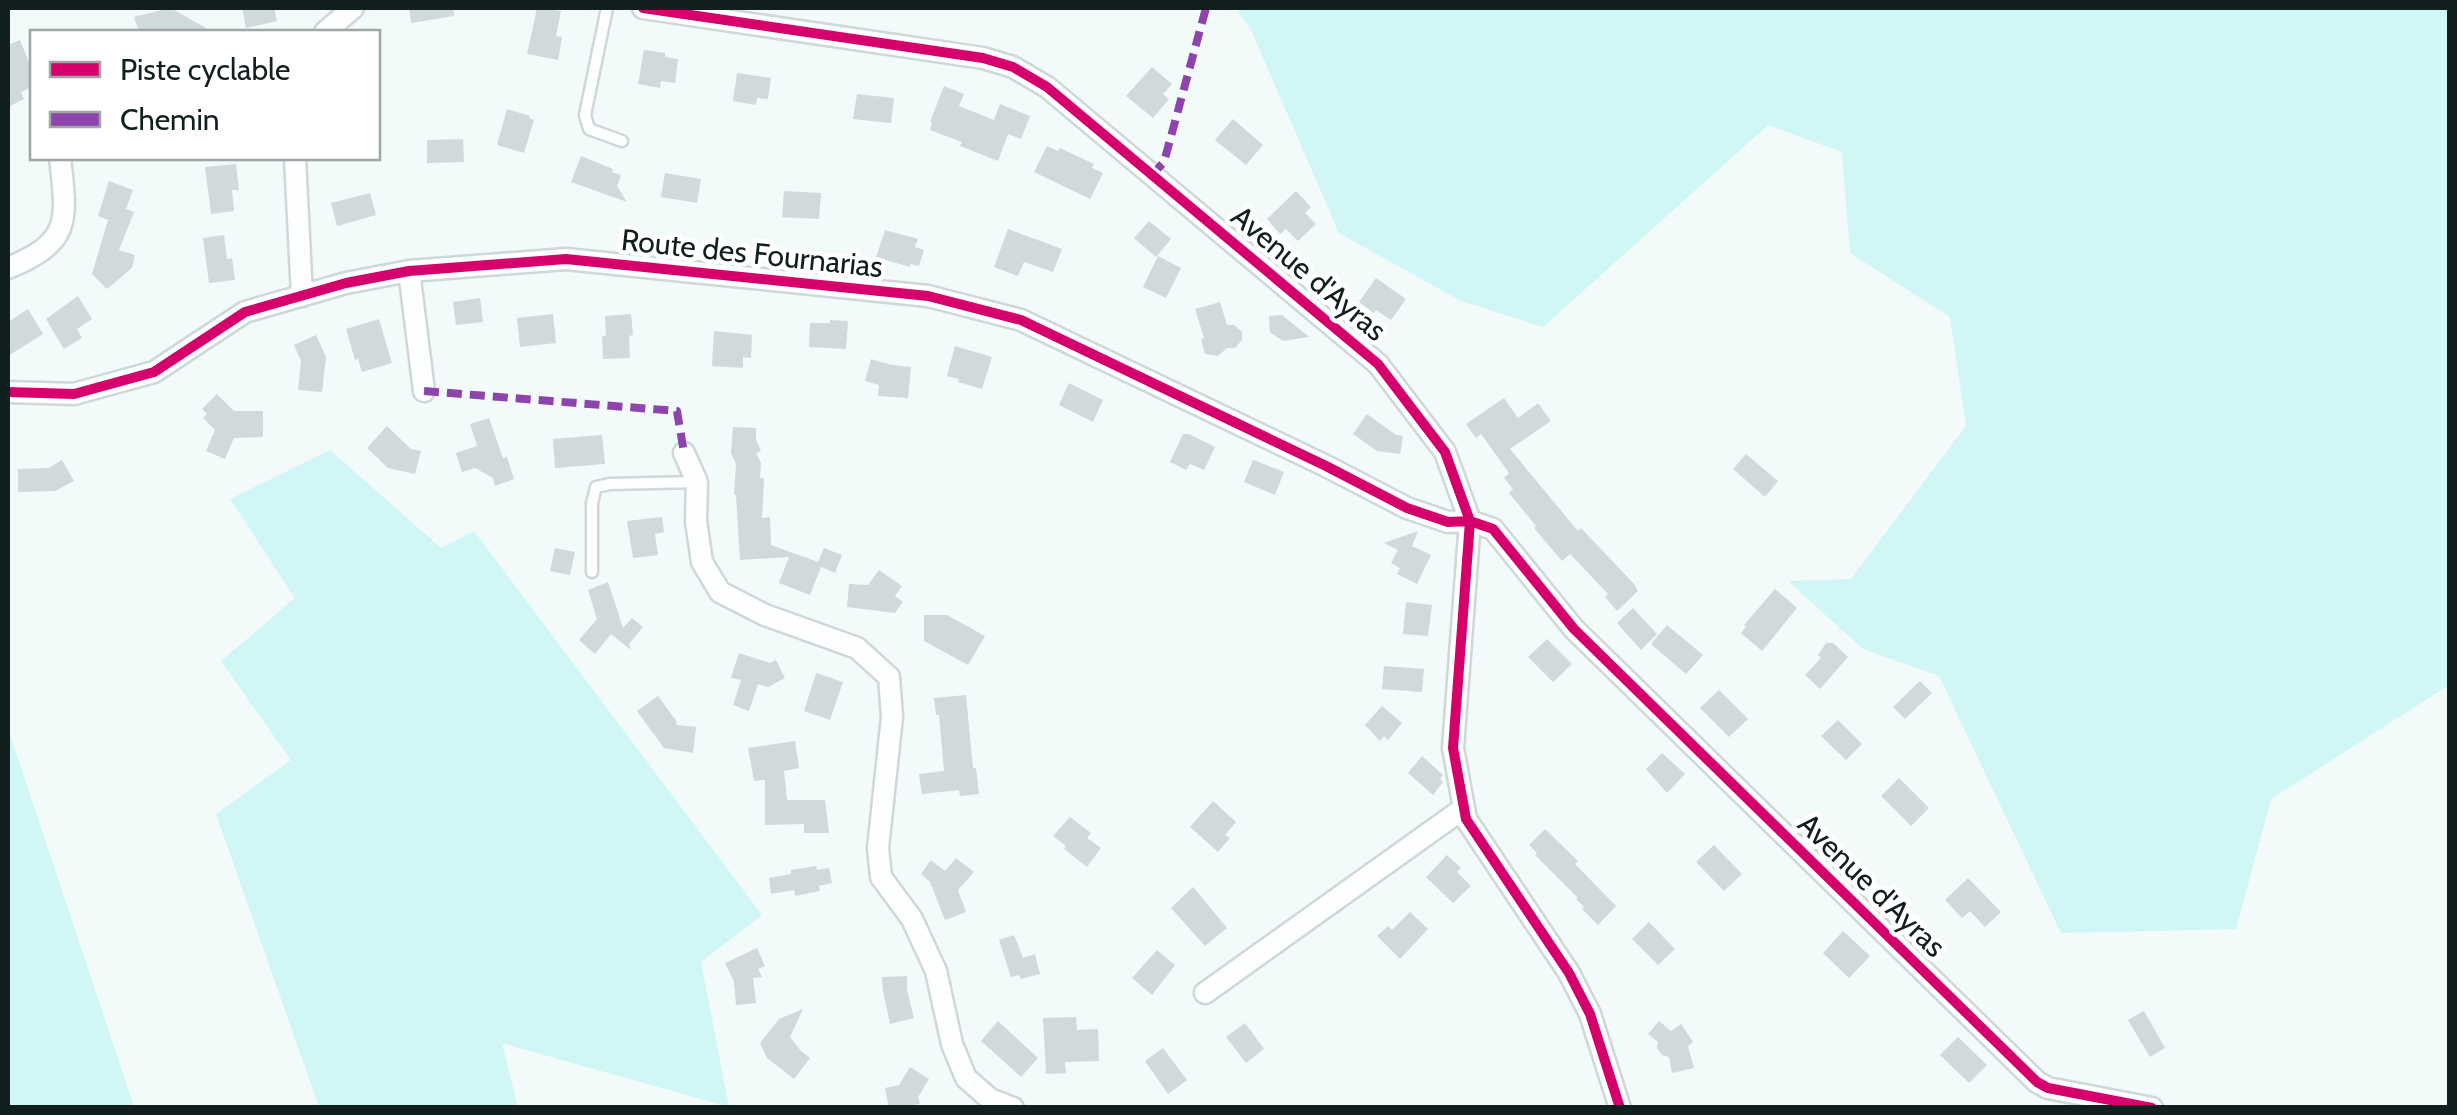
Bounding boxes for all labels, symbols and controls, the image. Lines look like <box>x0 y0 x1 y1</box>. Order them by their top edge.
legend <box>30 30 380 160</box>
text: Piste cyclable <box>120 51 290 88</box>
text: Chemin <box>120 101 220 138</box>
street label: Avenue d'Ayras <box>1224 197 1394 349</box>
street label: Route des Fournarias <box>619 221 885 285</box>
street label: Avenue d'Ayras <box>1790 805 1954 965</box>

